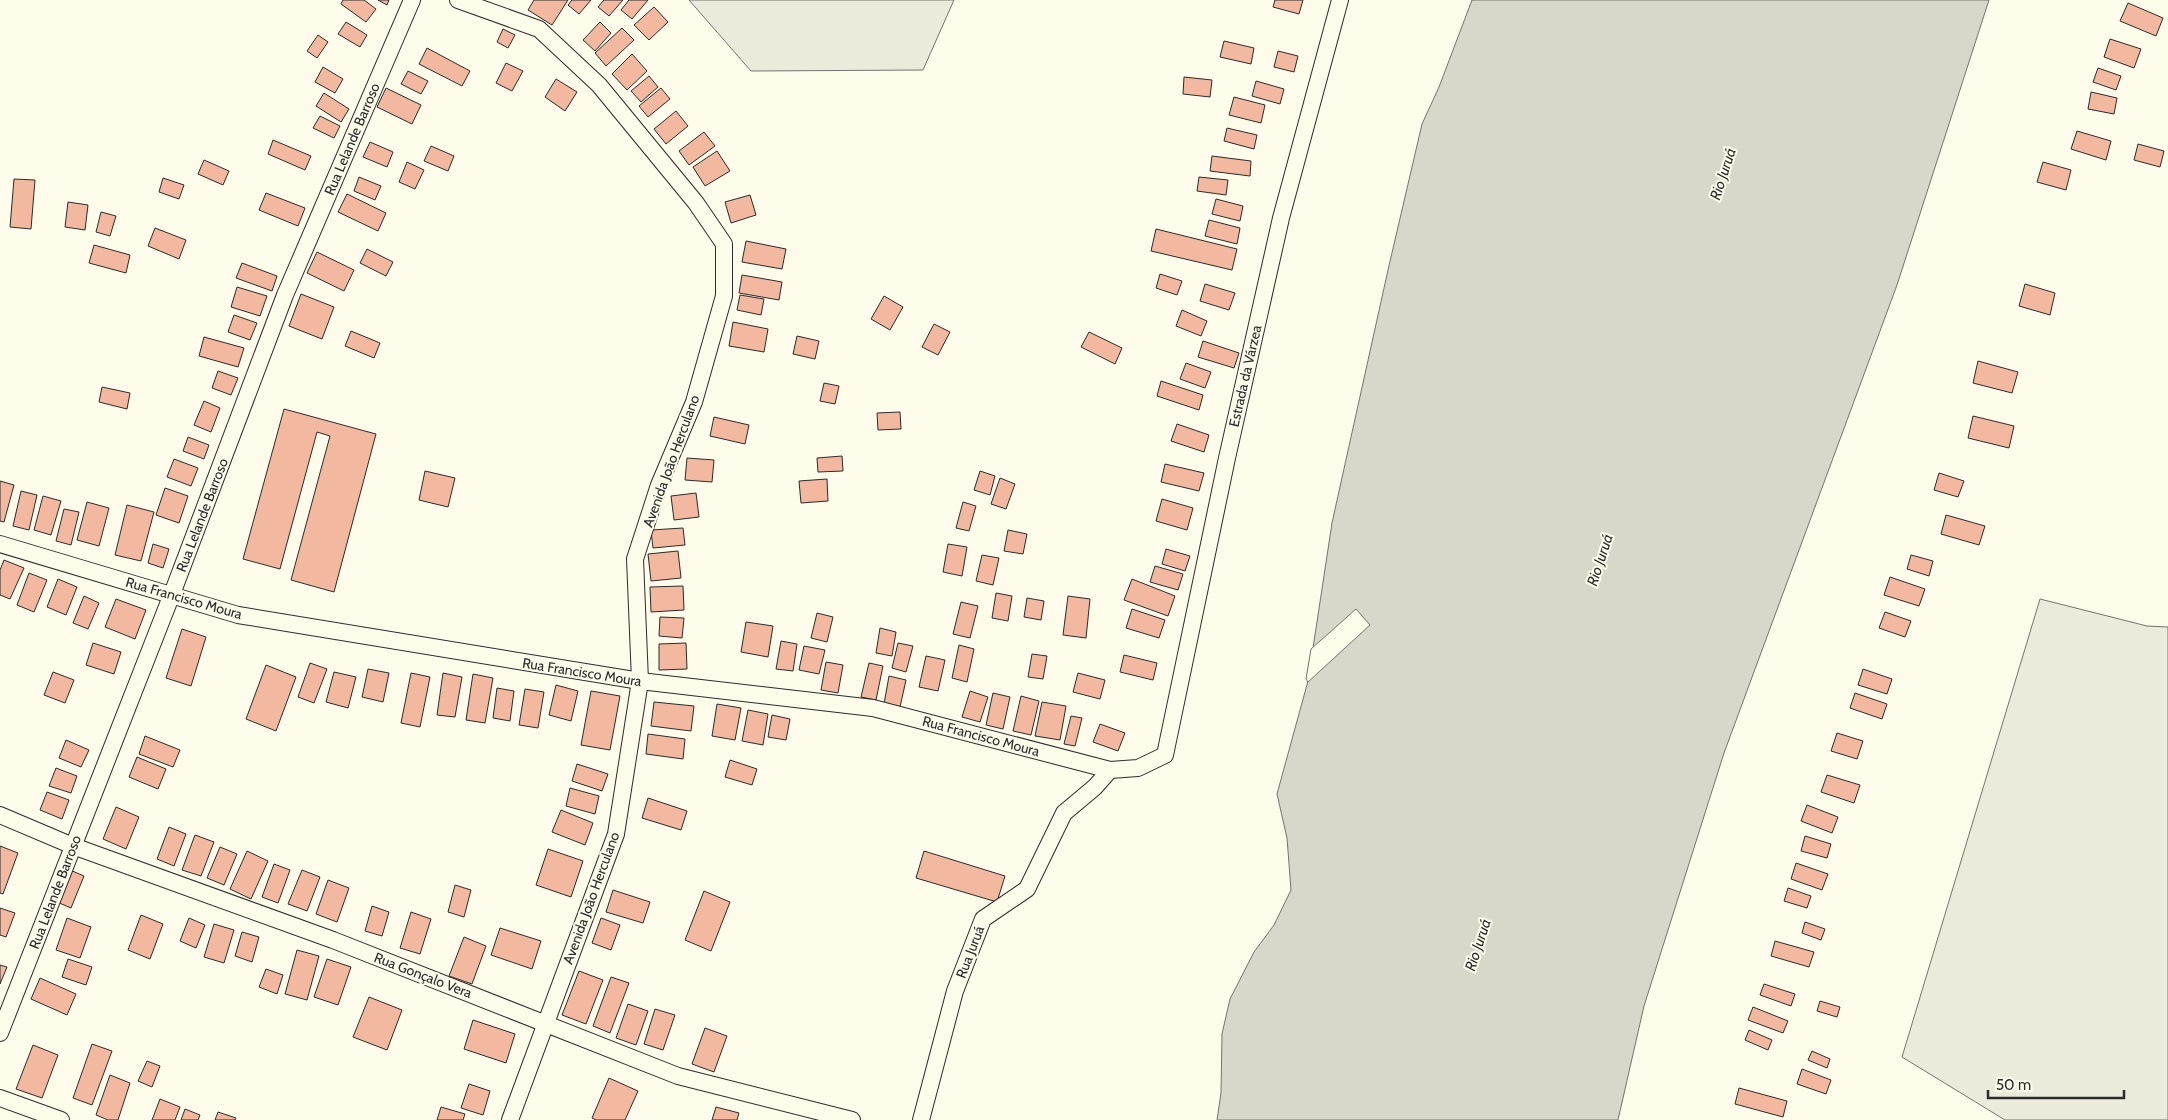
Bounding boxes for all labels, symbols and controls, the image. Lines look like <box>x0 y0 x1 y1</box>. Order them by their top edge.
street label: Rua Lelande Barroso <box>320 80 384 198</box>
water label: Rio Juruá <box>1706 146 1740 202</box>
street label: Estrada da Várzea <box>1225 323 1266 429</box>
street label: Avenida João Herculano <box>639 392 703 530</box>
street label: Rua Lelande Barroso <box>172 455 232 574</box>
water label: Rio Juruá <box>1583 532 1617 588</box>
street label: Rua Francisco Moura <box>124 573 245 623</box>
street label: Rua Francisco Moura <box>521 654 643 690</box>
street label: Rua Francisco Moura <box>920 712 1042 760</box>
street label: Avenida João Herculano <box>559 829 623 967</box>
street label: Rua Lelande Barroso <box>25 832 85 951</box>
water label: Rio Juruá <box>1461 917 1495 973</box>
street label: Rua Juruá <box>952 923 988 981</box>
street label: Rua Gonçalo Vera <box>371 948 475 1002</box>
scale bar <box>1988 1068 2124 1100</box>
text: 50 m <box>1996 1076 2031 1094</box>

